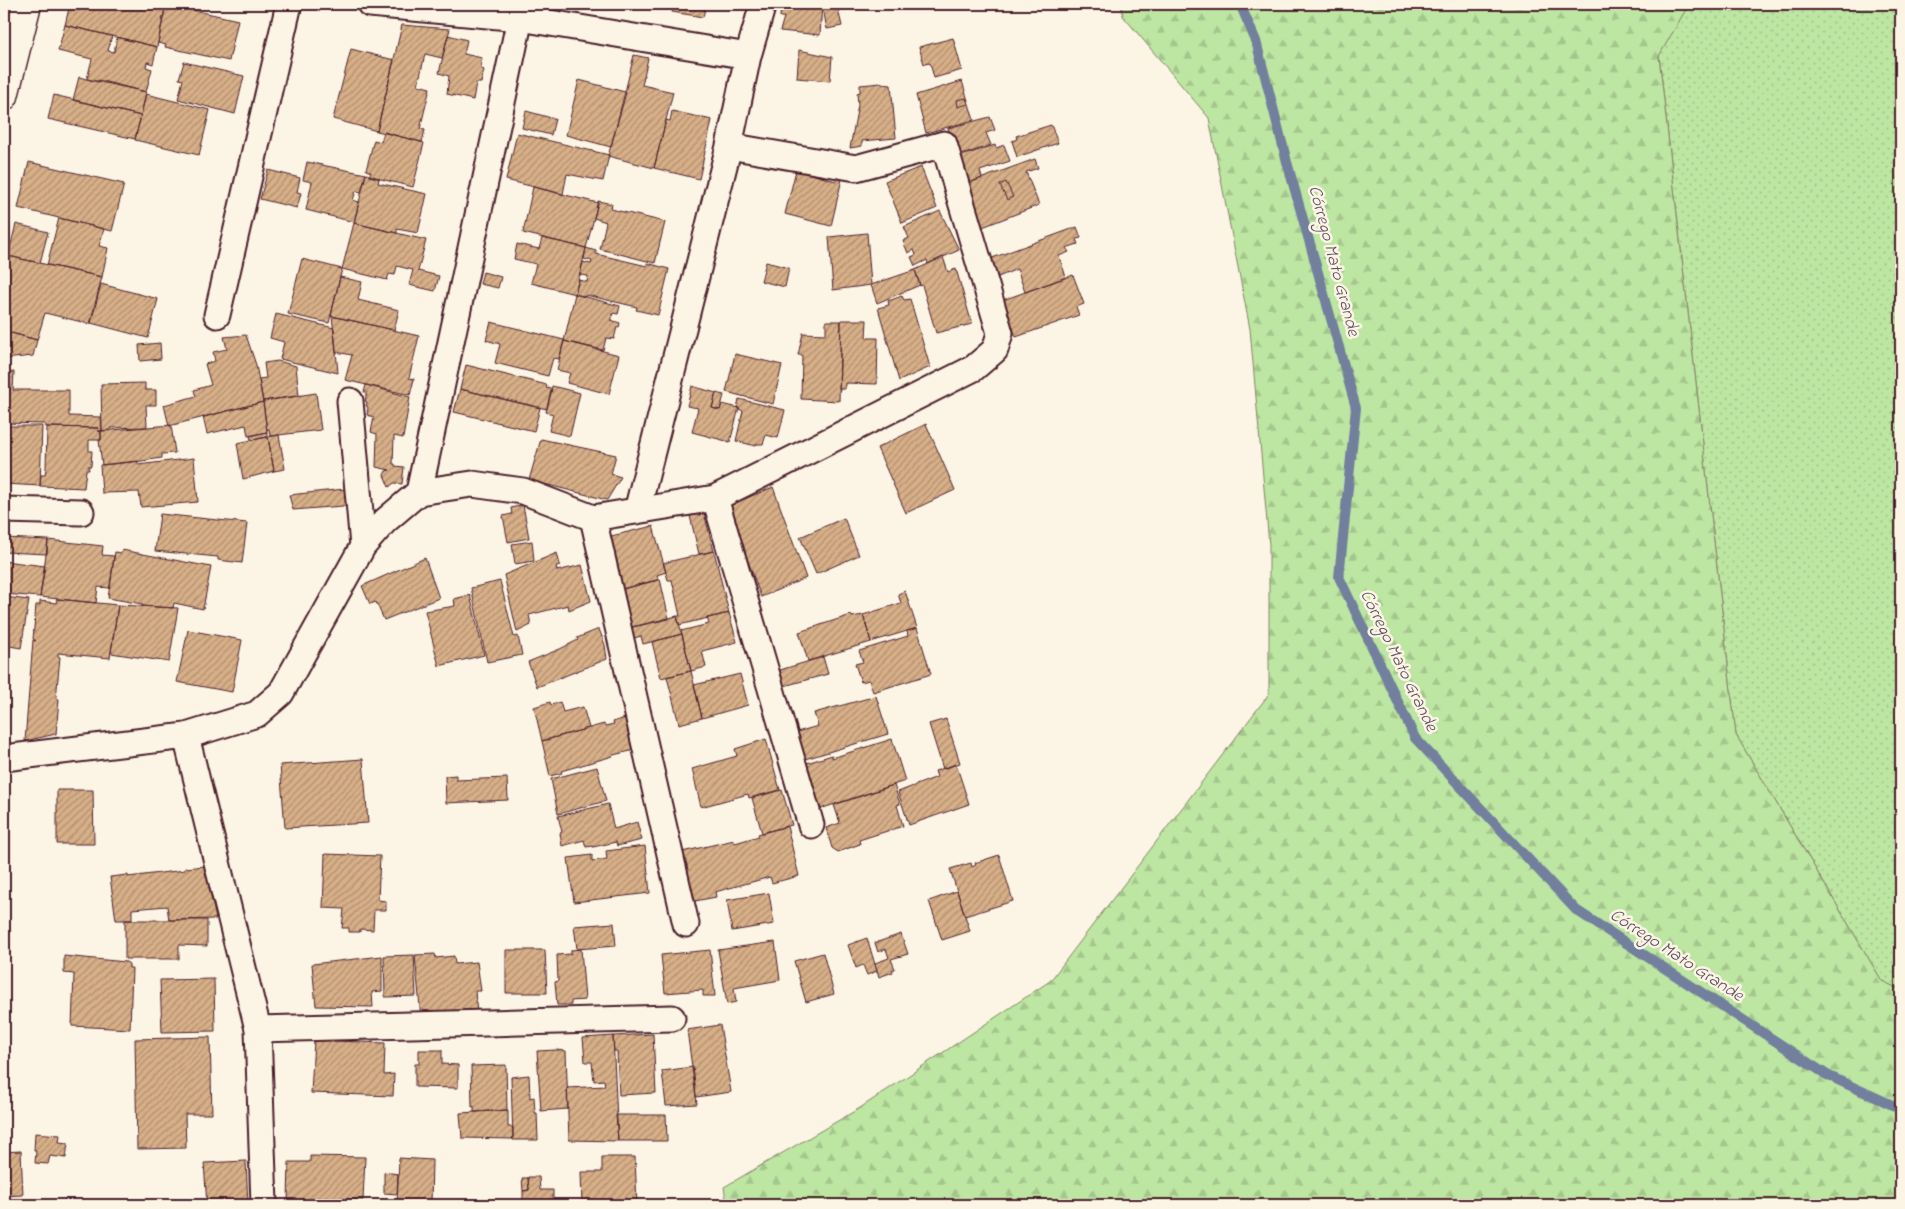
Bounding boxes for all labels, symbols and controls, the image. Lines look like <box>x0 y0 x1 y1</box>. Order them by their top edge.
water label: Córrego Mato Grande <box>1300 183 1366 340</box>
water label: Córrego Mato Grande <box>1352 586 1444 737</box>
water label: Córrego Mato Grande <box>1604 903 1749 1010</box>

